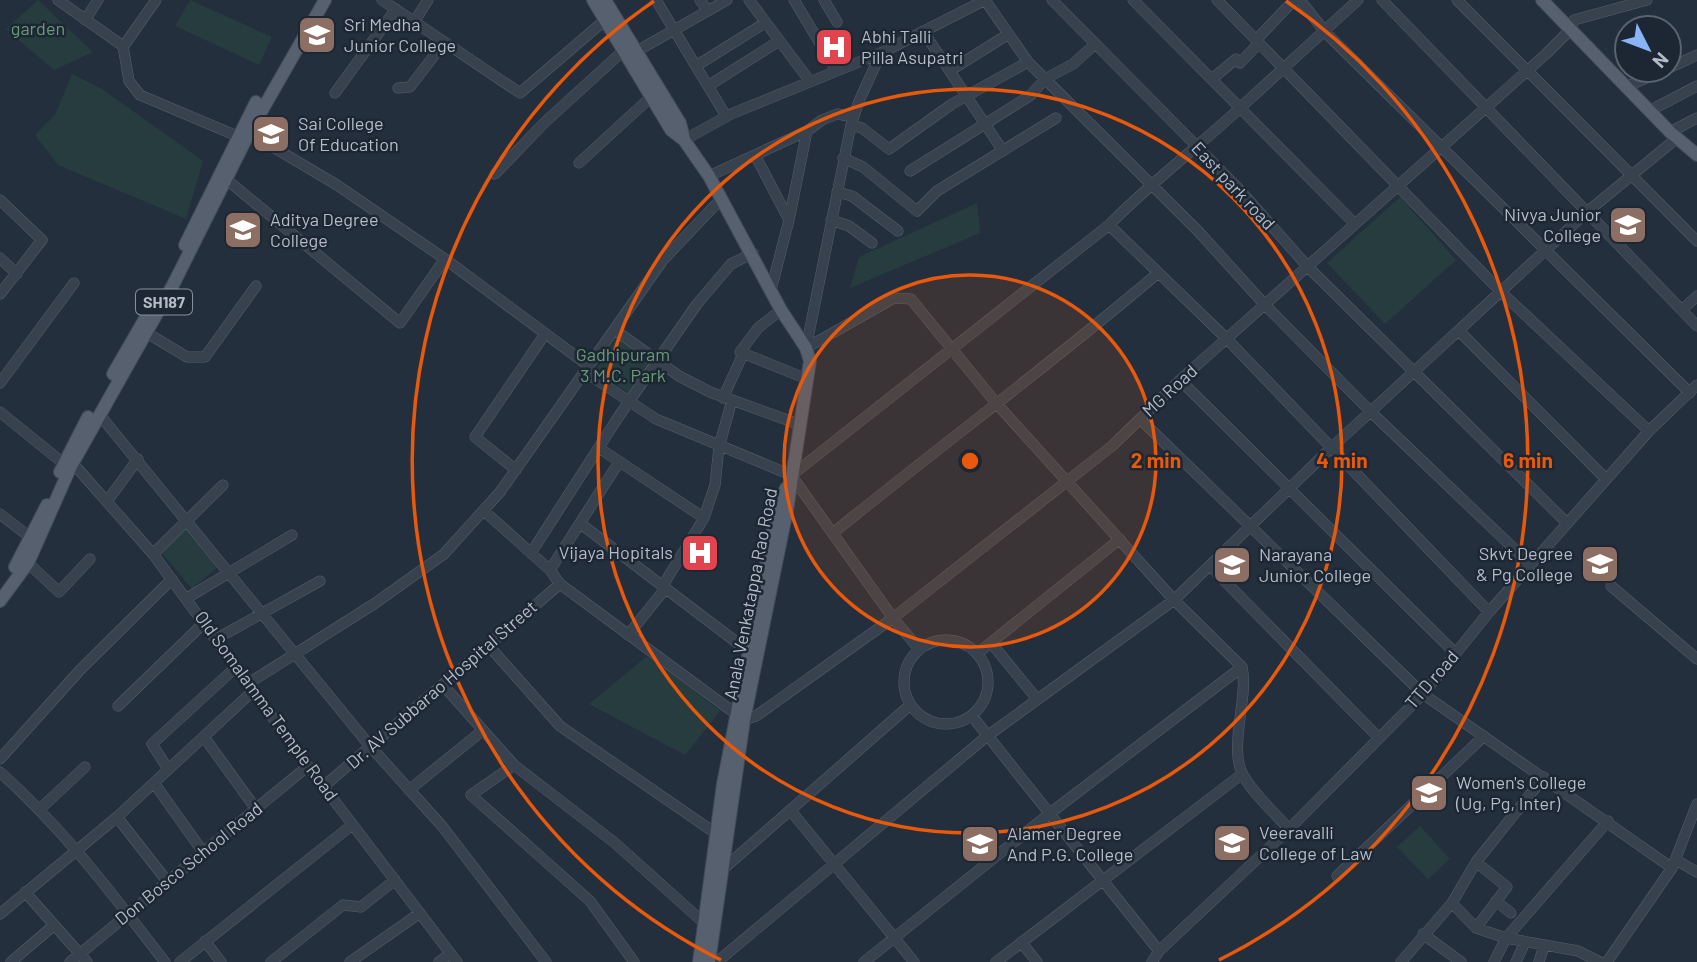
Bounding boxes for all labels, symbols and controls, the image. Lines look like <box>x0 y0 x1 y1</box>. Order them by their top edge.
place label: Sri Medha Junior College <box>344 13 456 56</box>
school or university icon: Sri Medha Junior College <box>296 14 338 56</box>
north arrow <box>1613 14 1683 84</box>
park label: garden <box>11 17 65 39</box>
place label: Abhi Talli Pilla Asupatri <box>861 25 963 68</box>
hospital icon: Abhi Talli Pilla Asupatri <box>813 26 855 68</box>
text: N <box>1648 48 1674 73</box>
place label: Sai College Of Education <box>298 112 399 155</box>
school or university icon: Sai College Of Education <box>250 113 292 155</box>
street label: East park road <box>1187 137 1280 234</box>
place label: Nivya Junior College <box>1504 203 1601 246</box>
school or university icon: Nivya Junior College <box>1607 204 1649 246</box>
place label: Aditya Degree College <box>270 208 379 251</box>
school or university icon: Aditya Degree College <box>222 209 264 251</box>
road number: SH187 <box>136 290 192 314</box>
park label: Gadhipuram 3 M.C. Park <box>576 343 670 386</box>
street label: MG Road <box>1137 359 1201 421</box>
text: 2 min <box>1131 447 1181 472</box>
text: 4 min <box>1316 447 1368 472</box>
text: 6 min <box>1503 447 1553 472</box>
centre of rings <box>958 449 982 473</box>
street label: Anala Venkatappa Rao Road <box>719 486 781 702</box>
hospital icon: Vijaya Hopitals <box>679 532 721 574</box>
place label: Vijaya Hopitals <box>559 541 673 563</box>
place label: Skvt Degree & Pg College <box>1476 542 1573 585</box>
place label: Narayana Junior College <box>1259 543 1371 586</box>
school or university icon: Skvt Degree & Pg College <box>1579 543 1621 585</box>
school or university icon: Narayana Junior College <box>1211 544 1253 586</box>
street label: Dr. AV Subbarao Hospital Street <box>342 595 541 773</box>
street label: Old Somalamma Temple Road <box>190 606 343 805</box>
street label: TTD road <box>1400 646 1463 713</box>
place label: Women's College (Ug, Pg, Inter) <box>1455 771 1586 814</box>
school or university icon: Women's College (Ug, Pg, Inter) <box>1408 772 1450 814</box>
street label: Don Bosco School Road <box>110 797 267 929</box>
place label: Veeravalli College of Law <box>1259 821 1372 864</box>
place label: Alamer Degree And P.G. College <box>1007 822 1133 865</box>
school or university icon: Veeravalli College of Law <box>1211 822 1253 864</box>
school or university icon: Alamer Degree And P.G. College <box>959 823 1001 865</box>

